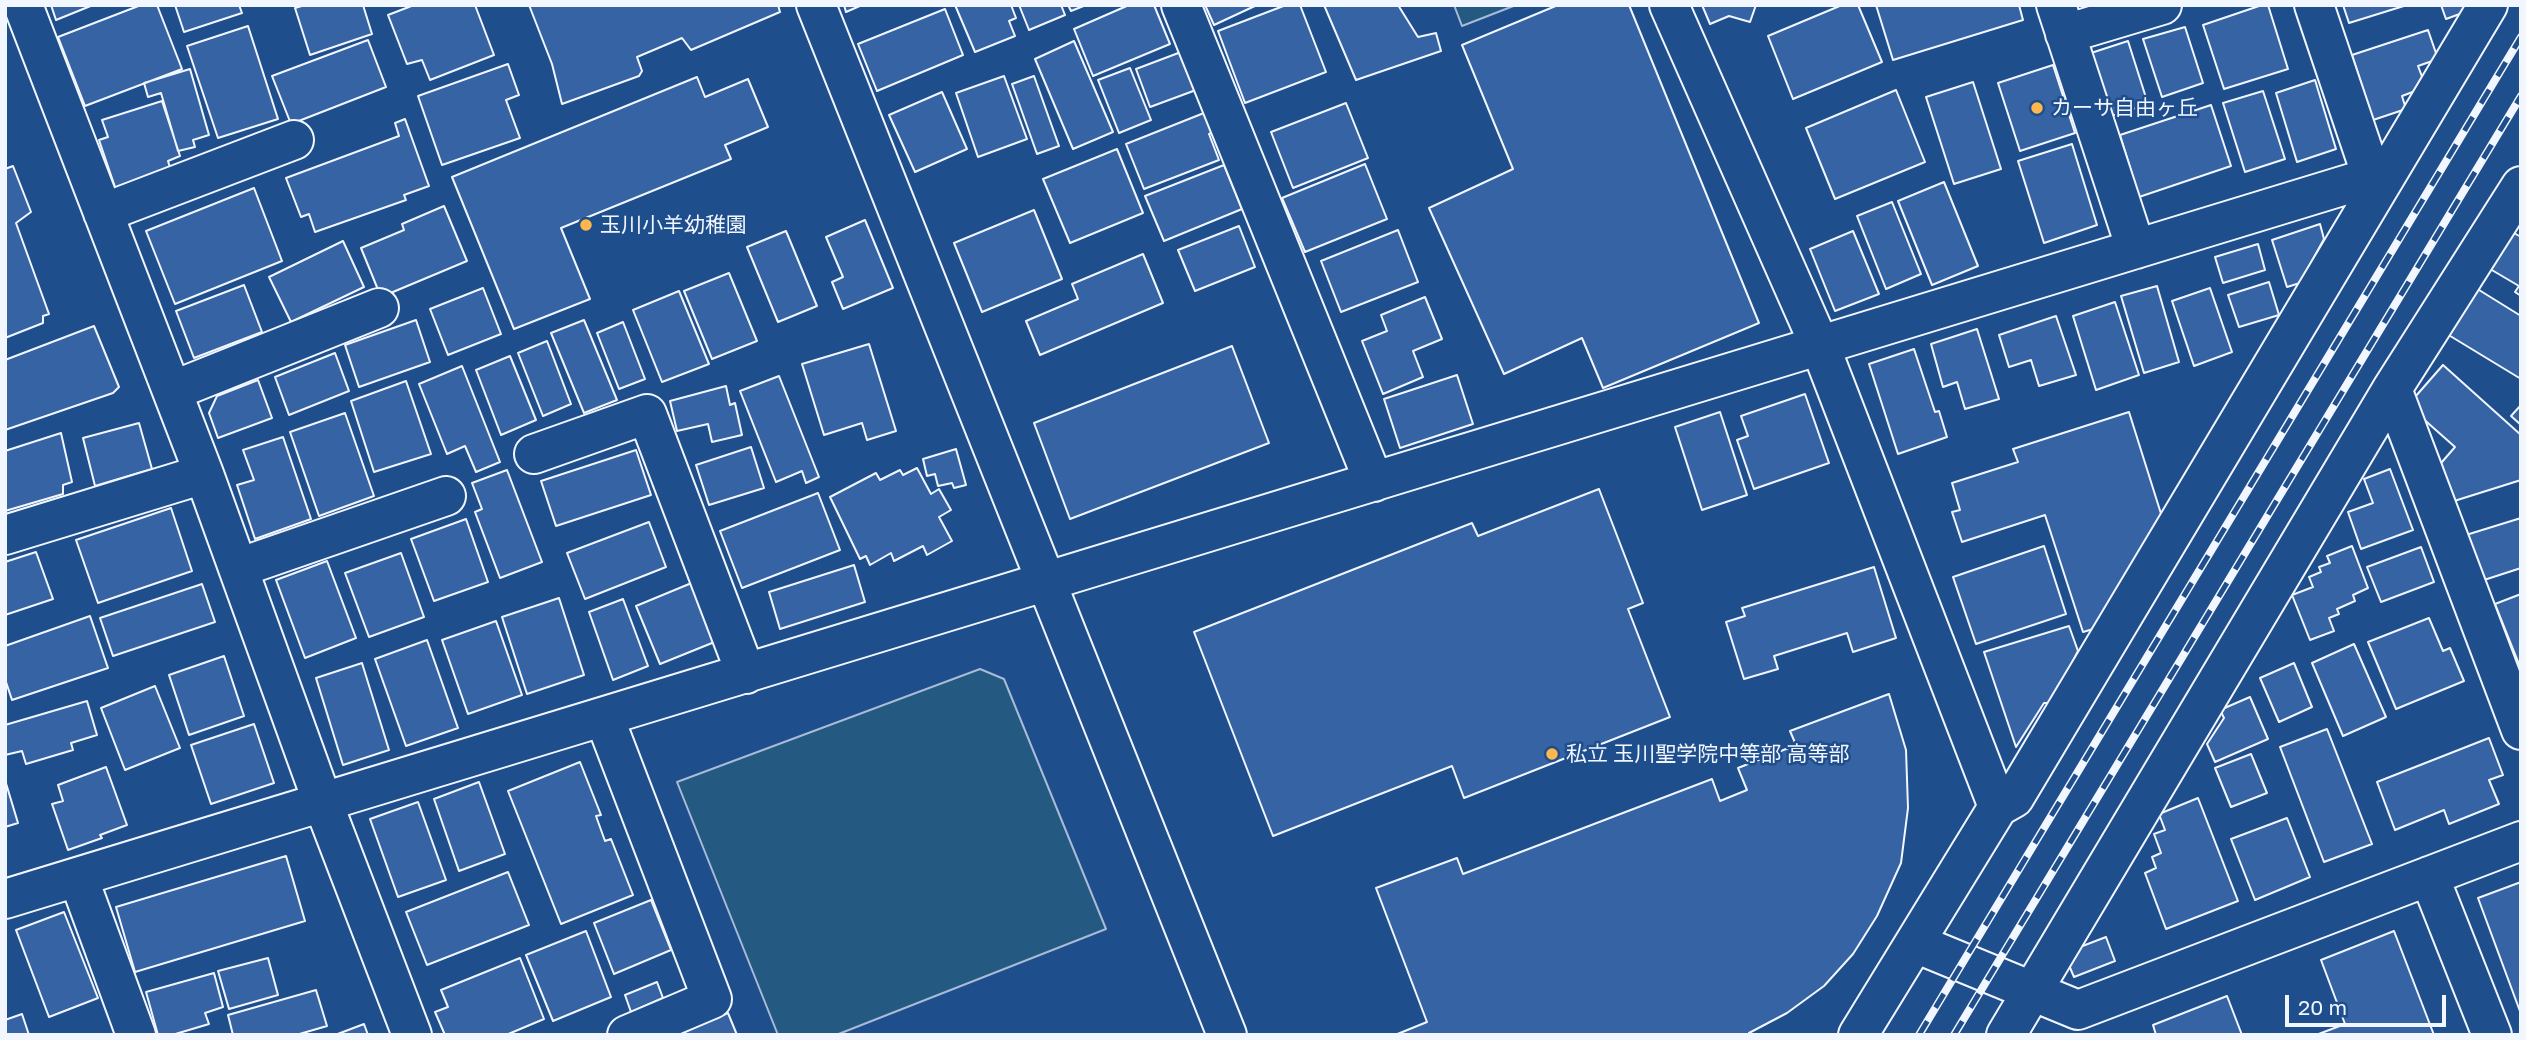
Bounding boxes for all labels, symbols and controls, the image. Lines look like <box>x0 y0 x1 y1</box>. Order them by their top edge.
place label: カーサ自由ヶ丘 <box>2051 95 2198 121</box>
marker: カーサ自由ヶ丘 <box>2029 100 2045 116</box>
place label: 玉川小羊幼稚園 <box>600 212 747 238</box>
marker: 玉川小羊幼稚園 <box>578 217 594 233</box>
place label: 私立 玉川聖学院中等部 高等部 <box>1566 741 1849 767</box>
marker: 私立 玉川聖学院中等部 高等部 <box>1544 746 1560 762</box>
scale bar <box>2288 981 2449 1025</box>
text: 20 m <box>2298 994 2347 1020</box>

